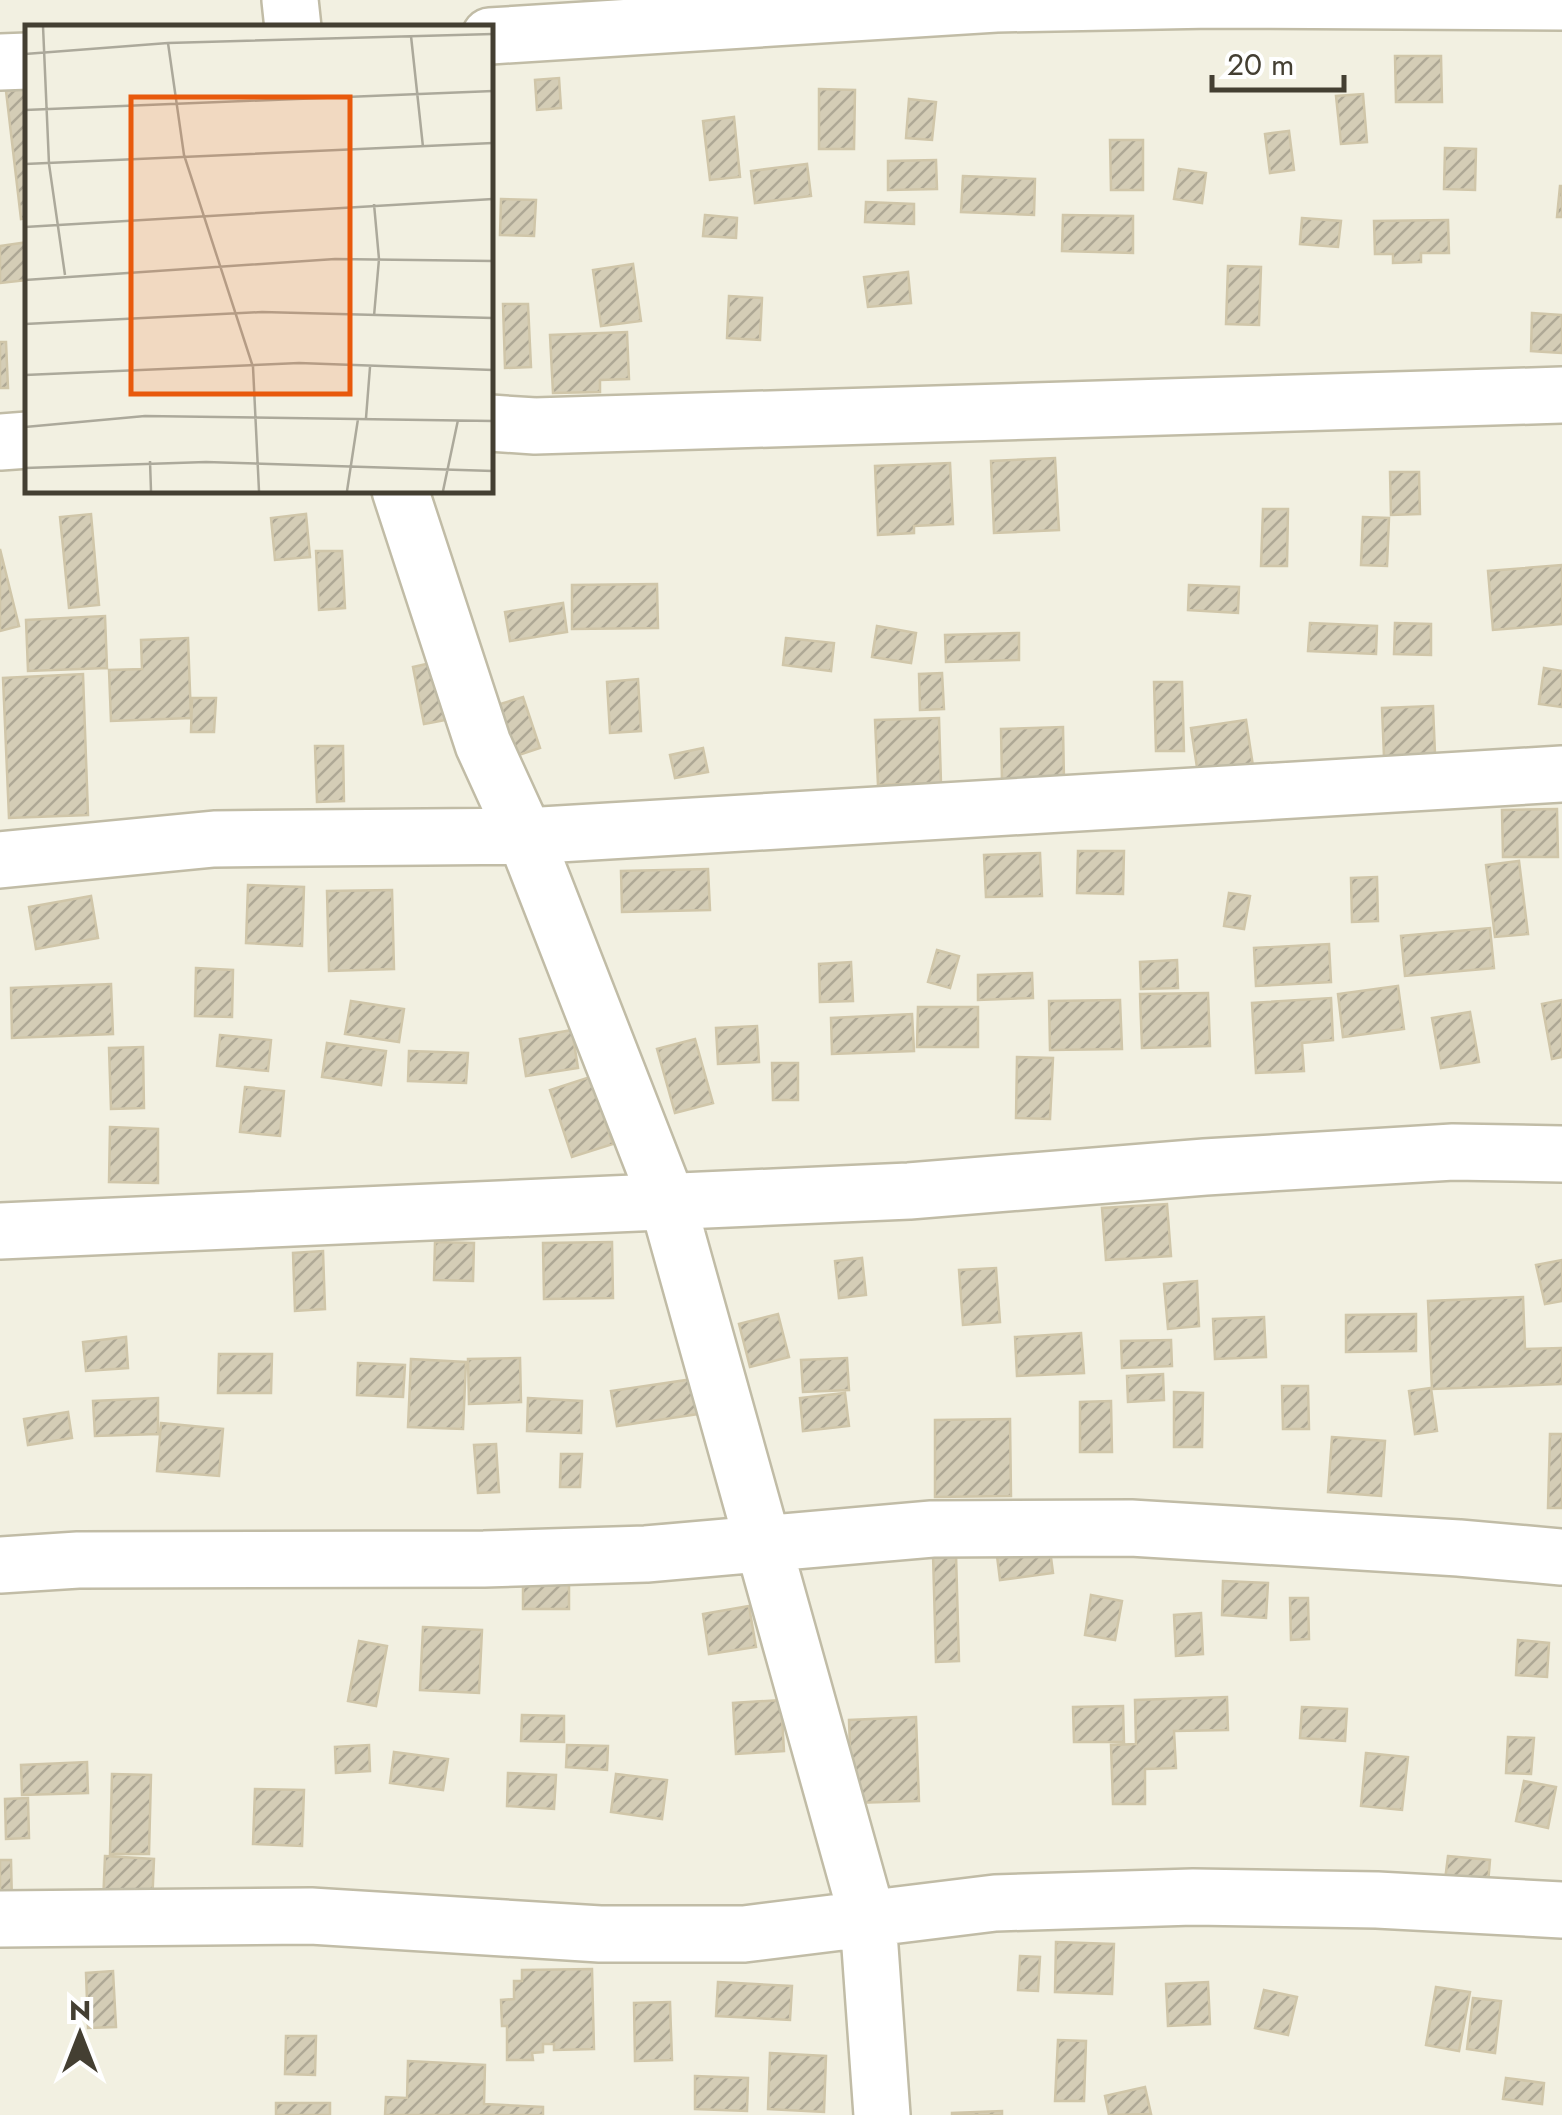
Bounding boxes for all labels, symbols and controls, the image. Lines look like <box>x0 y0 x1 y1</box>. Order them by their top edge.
inset map <box>25 25 492 492</box>
scale bar <box>1212 30 1344 92</box>
text: 20 m <box>1227 43 1294 86</box>
north arrow <box>30 1985 130 2085</box>
text: N <box>69 1990 91 2031</box>

